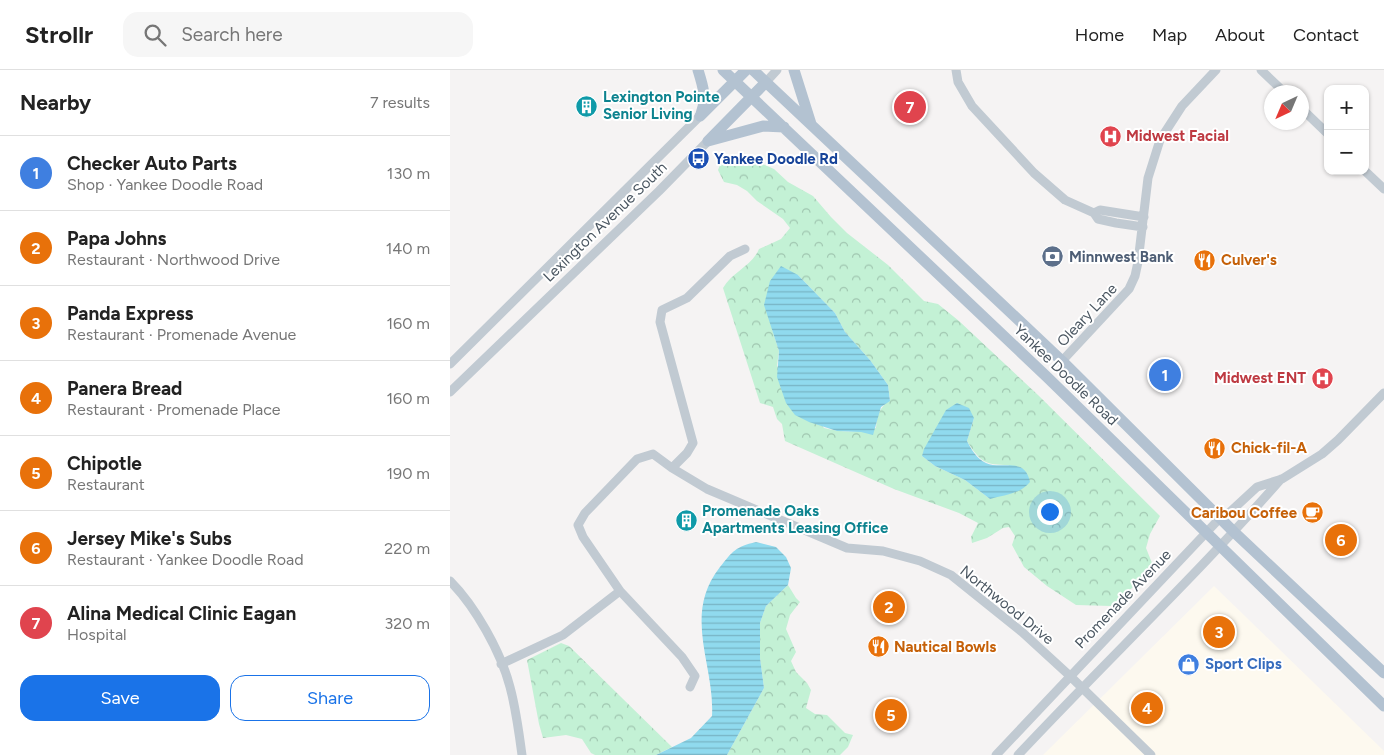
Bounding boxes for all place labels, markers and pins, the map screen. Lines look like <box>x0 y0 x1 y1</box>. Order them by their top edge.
place label: Lexington Pointe Senior Living <box>603 88 720 123</box>
pin: 7 <box>894 88 926 126</box>
building icon: Lexington Pointe Senior Living <box>575 94 599 118</box>
hospital icon: Midwest Facial <box>1098 124 1122 148</box>
place label: Midwest Facial <box>1126 127 1229 145</box>
bus stop icon: Yankee Doodle Rd <box>686 147 710 171</box>
place label: Yankee Doodle Rd <box>714 150 838 168</box>
bank icon: Minnwest Bank <box>1041 245 1065 269</box>
place label: Minnwest Bank <box>1069 248 1174 266</box>
restaurant icon: Culver's <box>1193 248 1217 272</box>
place label: Culver's <box>1221 251 1277 269</box>
pin: 1 <box>1149 356 1181 394</box>
hospital icon: Midwest ENT <box>1310 366 1334 390</box>
place label: Midwest ENT <box>1214 369 1306 387</box>
restaurant icon: Chick-fil-A <box>1203 436 1227 460</box>
place label: Chick-fil-A <box>1231 439 1307 457</box>
cafe icon: Caribou Coffee <box>1301 501 1325 525</box>
place label: Promenade Oaks Apartments Leasing Office <box>702 502 889 537</box>
place label: Caribou Coffee <box>1191 504 1298 522</box>
building icon: Promenade Oaks Apartments Leasing Office <box>674 508 698 532</box>
pin: 6 <box>1325 521 1357 559</box>
pin: 2 <box>873 588 905 626</box>
pin: 3 <box>1203 613 1235 651</box>
restaurant icon: Nautical Bowls <box>866 635 890 659</box>
place label: Nautical Bowls <box>894 638 996 656</box>
shop icon: Sport Clips <box>1177 652 1201 676</box>
place label: Sport Clips <box>1205 655 1282 673</box>
pin: 4 <box>1131 689 1163 727</box>
pin: 5 <box>875 696 907 734</box>

